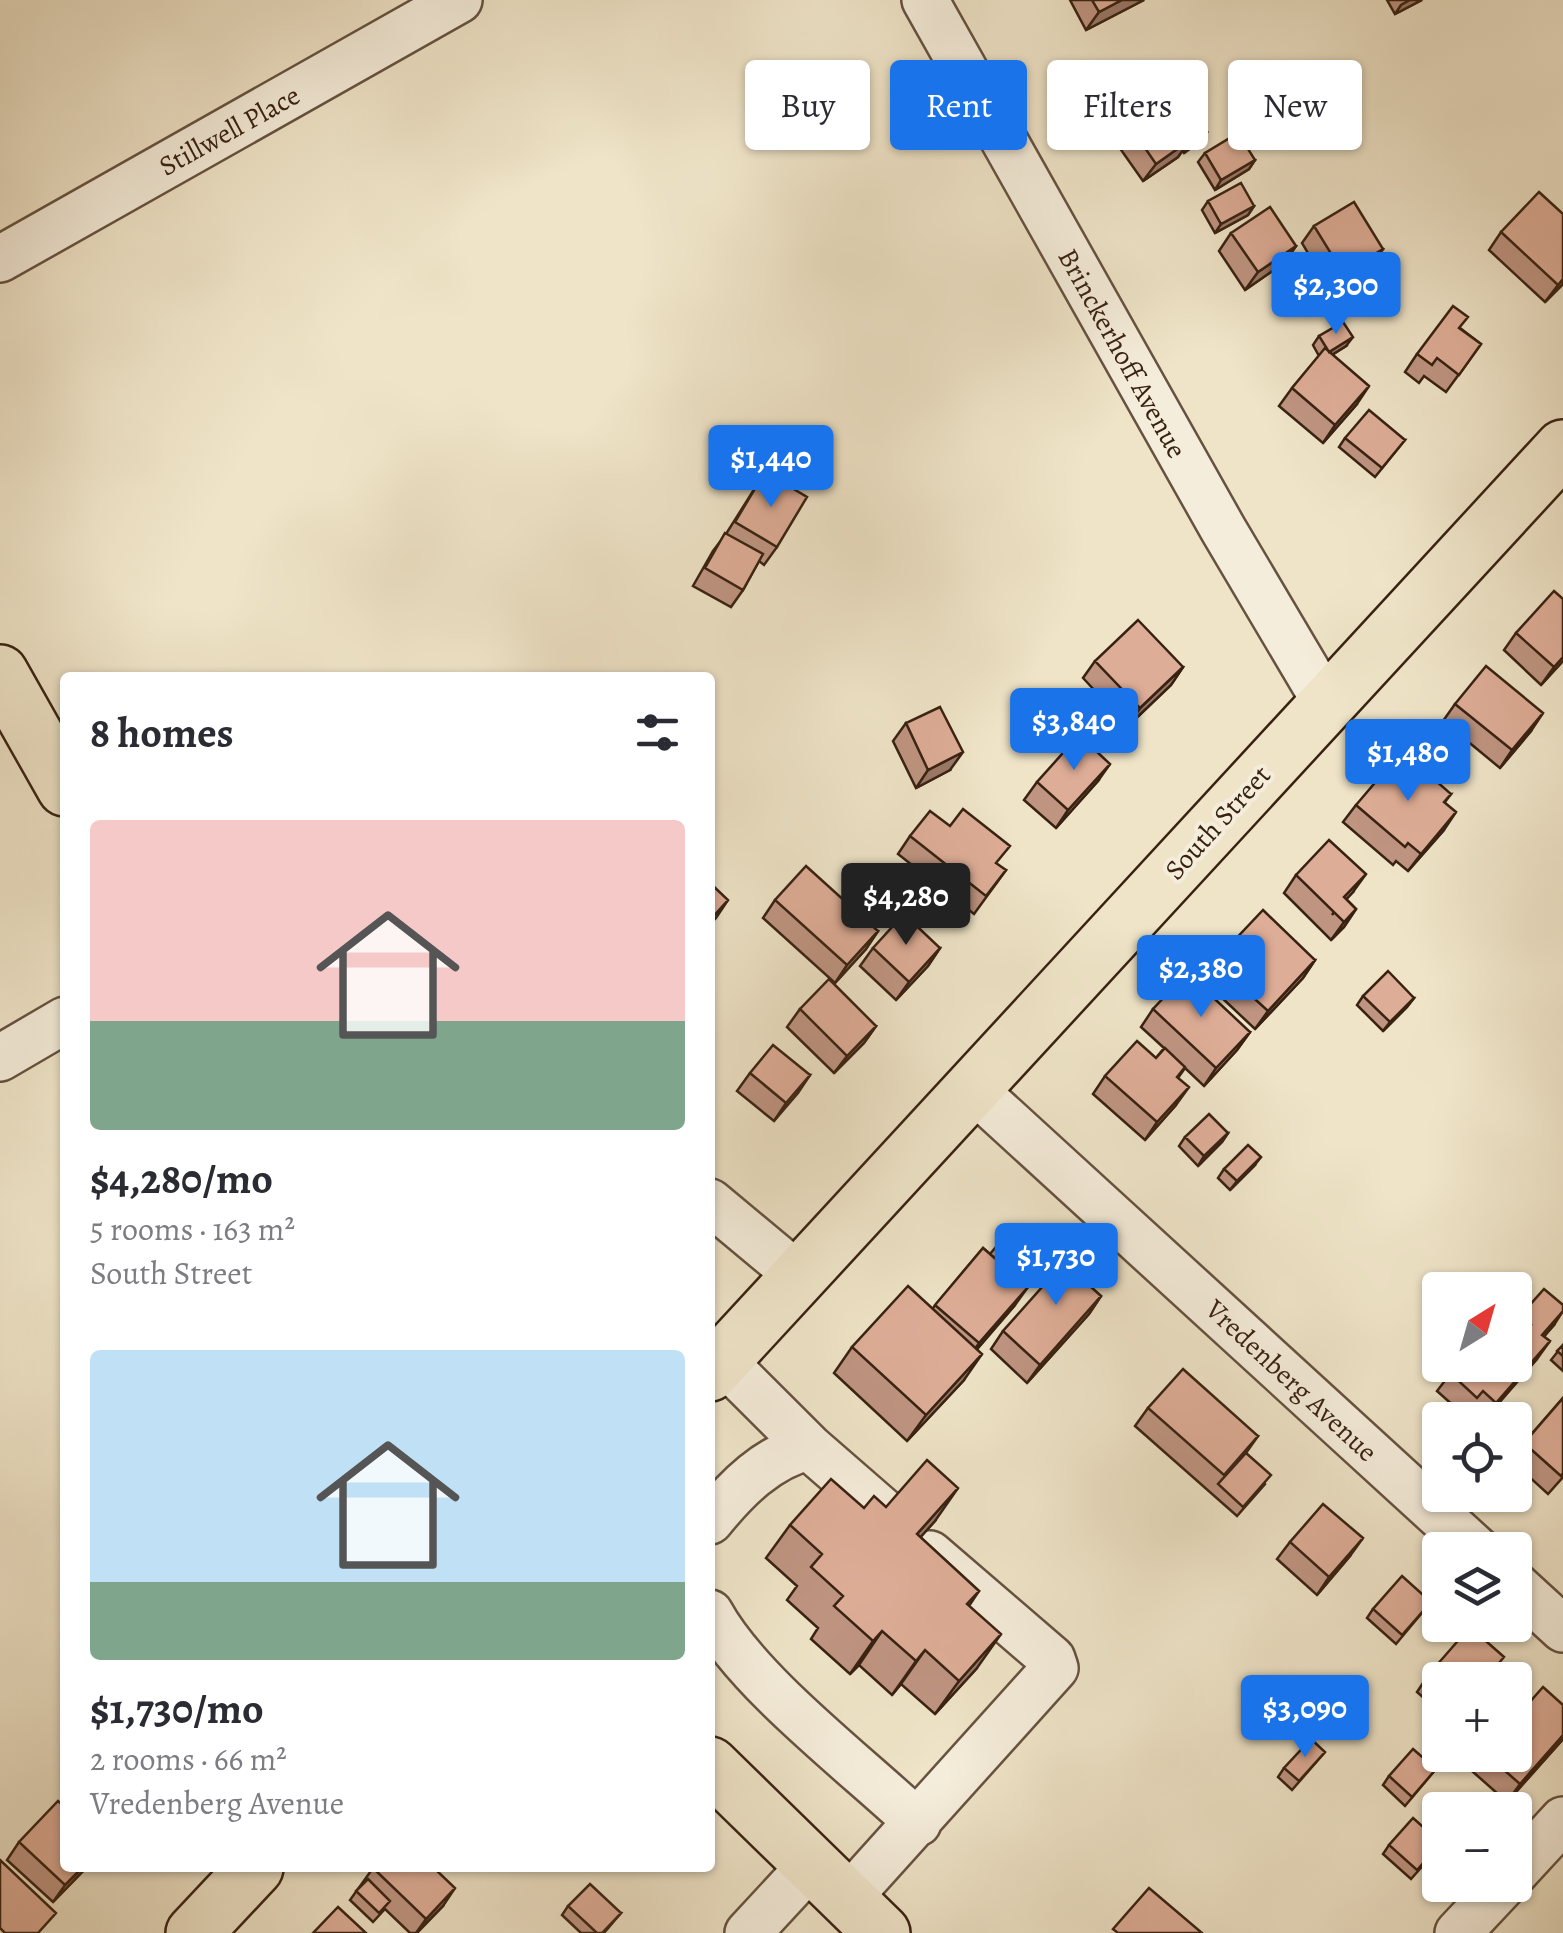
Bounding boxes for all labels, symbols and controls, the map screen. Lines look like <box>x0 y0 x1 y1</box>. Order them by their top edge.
chip: Buy <box>745 60 870 150</box>
chip: Rent <box>890 60 1027 150</box>
chip: Filters <box>1047 60 1208 150</box>
chip: New <box>1228 60 1362 150</box>
street label: Stillwell Place <box>152 76 307 185</box>
street label: Brinckerhoff Avenue <box>1049 242 1196 465</box>
pin: $2,300 <box>1255 252 1417 337</box>
text: $2,300 <box>1294 262 1378 306</box>
pin: $1,440 <box>690 425 852 510</box>
text: $1,440 <box>730 435 812 479</box>
pin: $3,840 <box>993 688 1155 773</box>
text: $3,840 <box>1032 698 1116 742</box>
text: 8 homes <box>90 704 234 761</box>
icon: filters <box>630 705 685 760</box>
pin: $1,480 <box>1327 719 1489 804</box>
text: $1,480 <box>1367 729 1449 773</box>
street label: South Street <box>1156 757 1279 888</box>
pin: $4,280 <box>825 863 987 948</box>
text: $4,280 <box>863 873 949 917</box>
icon: home <box>298 885 478 1065</box>
pin: $2,380 <box>1120 935 1282 1020</box>
text: $2,380 <box>1159 945 1243 989</box>
text: $4,280/mo <box>90 1150 273 1207</box>
text: 5 rooms · 163 m² <box>90 1207 295 1251</box>
pin: $1,730 <box>975 1223 1137 1308</box>
text: $1,730 <box>1017 1233 1095 1277</box>
text: South Street <box>90 1251 252 1295</box>
north arrow <box>1422 1272 1532 1382</box>
map controls <box>1422 1272 1532 1902</box>
street label: Vredenberg Avenue <box>1196 1290 1386 1470</box>
button: locate <box>1422 1402 1532 1512</box>
icon: home <box>298 1415 478 1595</box>
button: layers <box>1422 1532 1532 1642</box>
button: + <box>1422 1662 1532 1772</box>
pin: $3,090 <box>1224 1675 1386 1760</box>
text: $1,730/mo <box>90 1680 264 1737</box>
text: $3,090 <box>1263 1685 1347 1729</box>
text: 2 rooms · 66 m² <box>90 1737 287 1781</box>
text: Vredenberg Avenue <box>90 1781 344 1825</box>
button: − <box>1422 1792 1532 1902</box>

